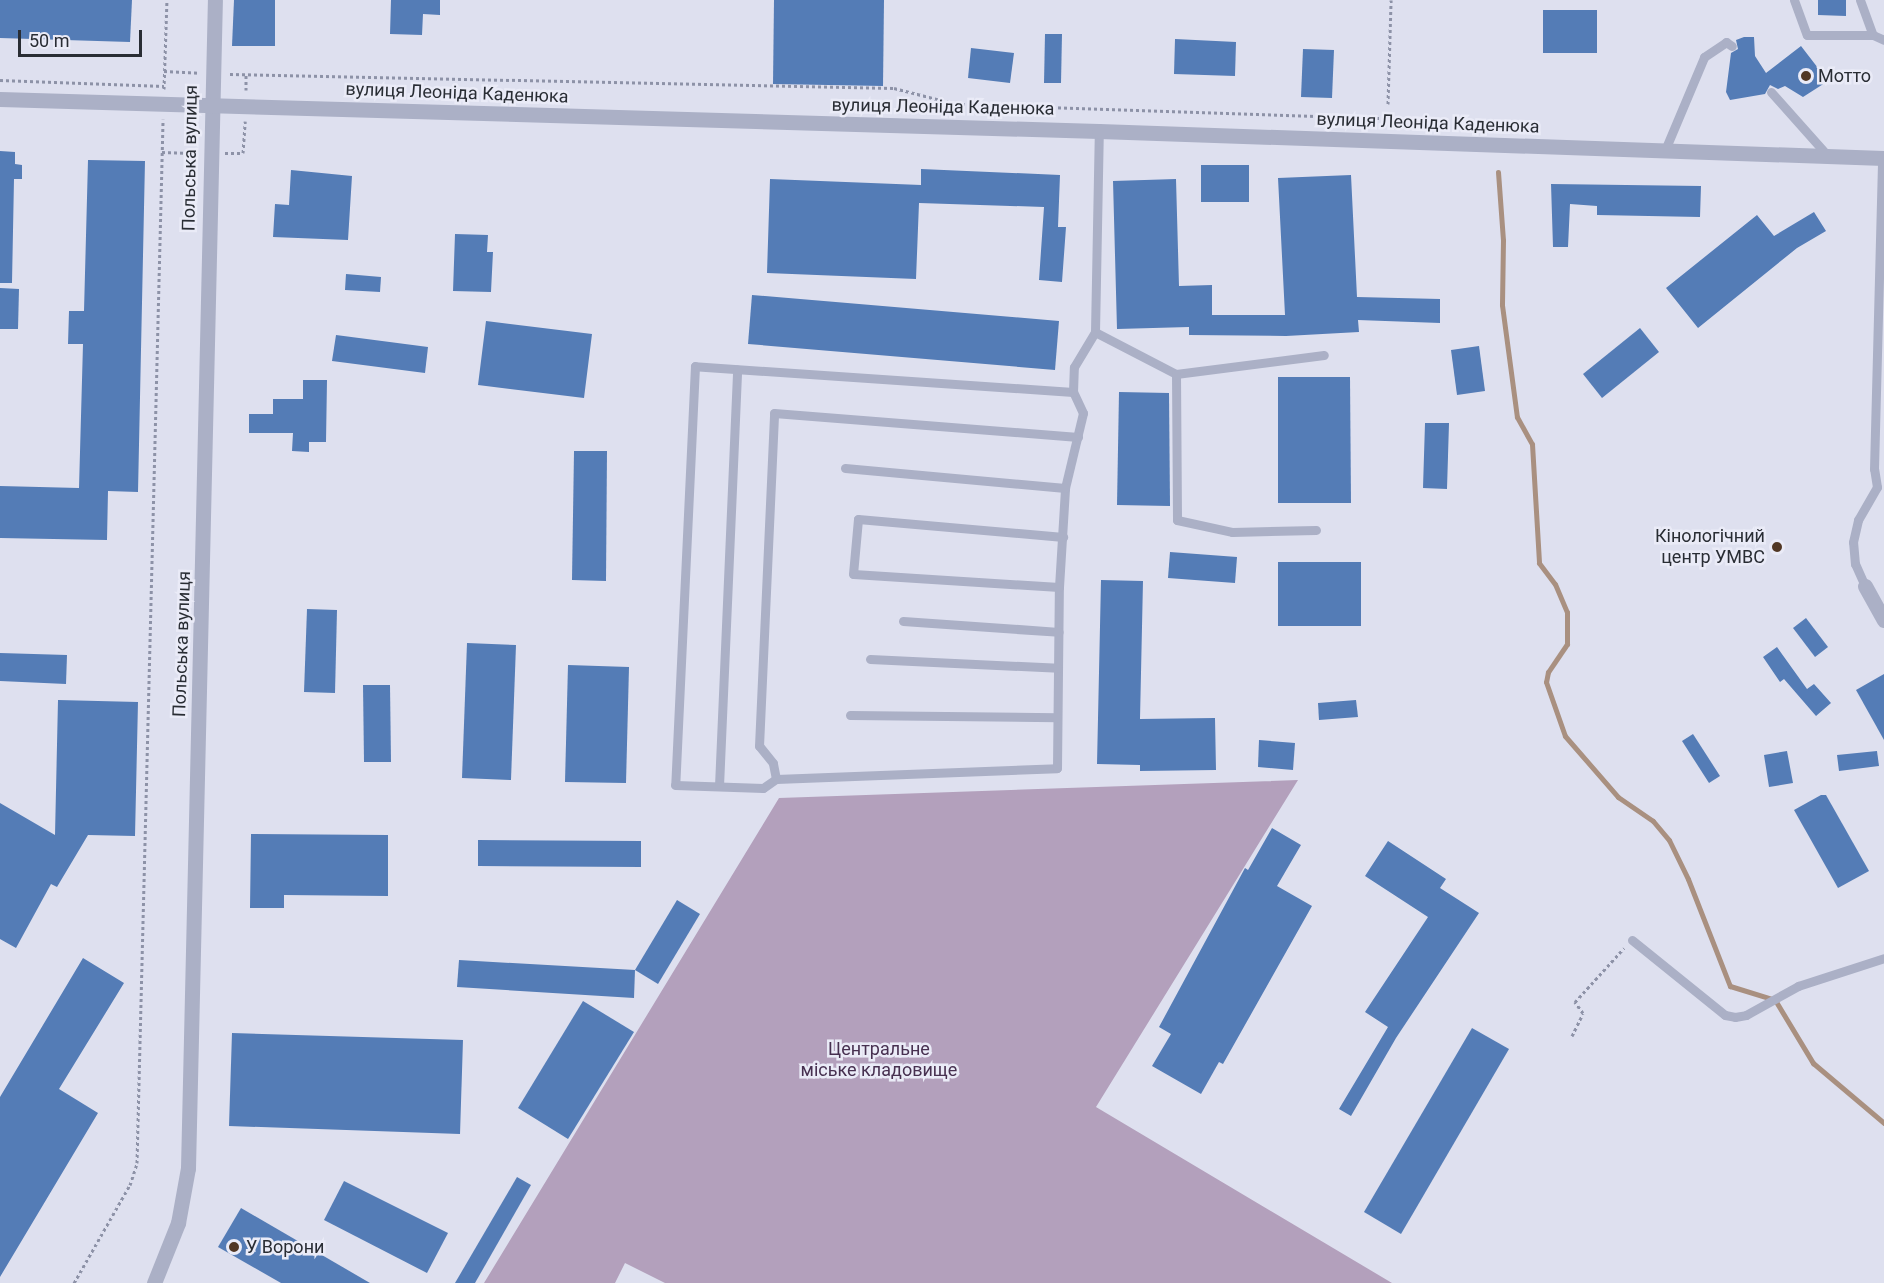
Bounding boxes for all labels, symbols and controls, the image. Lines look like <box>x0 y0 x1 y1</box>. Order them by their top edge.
scale bar <box>21 18 146 56</box>
text: 50 m <box>29 30 69 51</box>
place label: Мотто <box>1818 65 1871 87</box>
marker: Мотто <box>1799 69 1813 83</box>
street label: вулиця Леоніда Каденюка <box>345 78 569 108</box>
street label: Польська вулиця <box>178 85 202 231</box>
street label: вулиця Леоніда Каденюка <box>831 94 1055 120</box>
street label: вулиця Леоніда Каденюка <box>1316 108 1540 138</box>
place label: Кінологічний центр УМВС <box>1655 526 1765 568</box>
marker: Кінологічний центр УМВС <box>1770 540 1784 554</box>
street label: Польська вулиця <box>169 571 195 717</box>
park label: Центральне міське кладовище <box>801 1039 957 1082</box>
place label: У Ворони <box>246 1236 324 1258</box>
marker: У Ворони <box>227 1240 241 1254</box>

